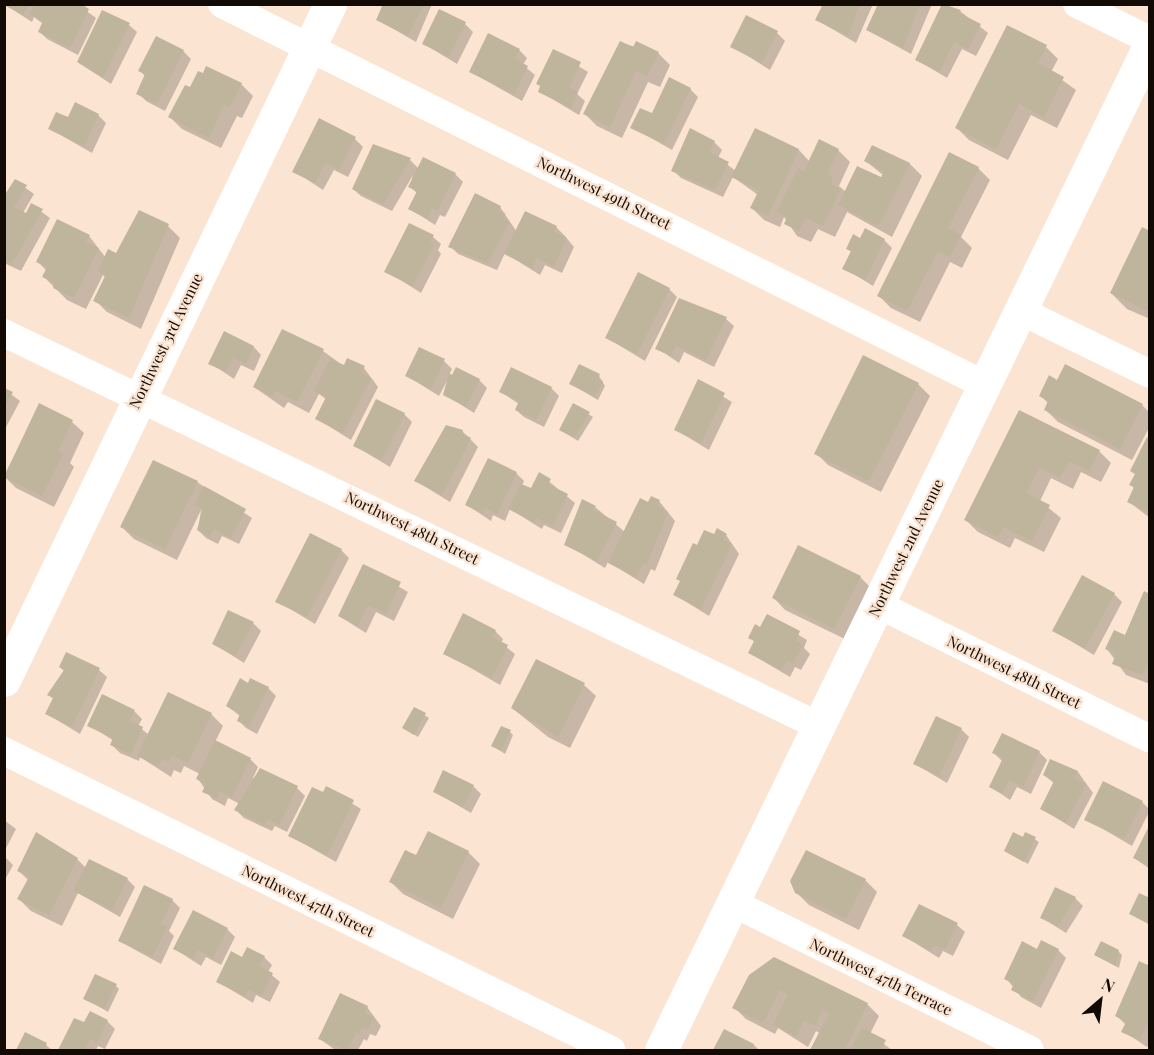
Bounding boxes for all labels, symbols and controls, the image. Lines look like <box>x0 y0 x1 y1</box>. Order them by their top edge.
street label: Northwest 49th Street <box>534 153 674 233</box>
street label: Northwest 3rd Avenue <box>125 270 207 412</box>
street label: Northwest 2nd Avenue <box>865 476 947 620</box>
street label: Northwest 48th Street <box>342 488 482 568</box>
street label: Northwest 48th Street <box>944 632 1084 712</box>
street label: Northwest 47th Street <box>239 861 377 941</box>
street label: Northwest 47th Terrace <box>806 934 956 1020</box>
north arrow <box>1070 971 1130 1031</box>
text: N <box>1099 973 1119 997</box>

